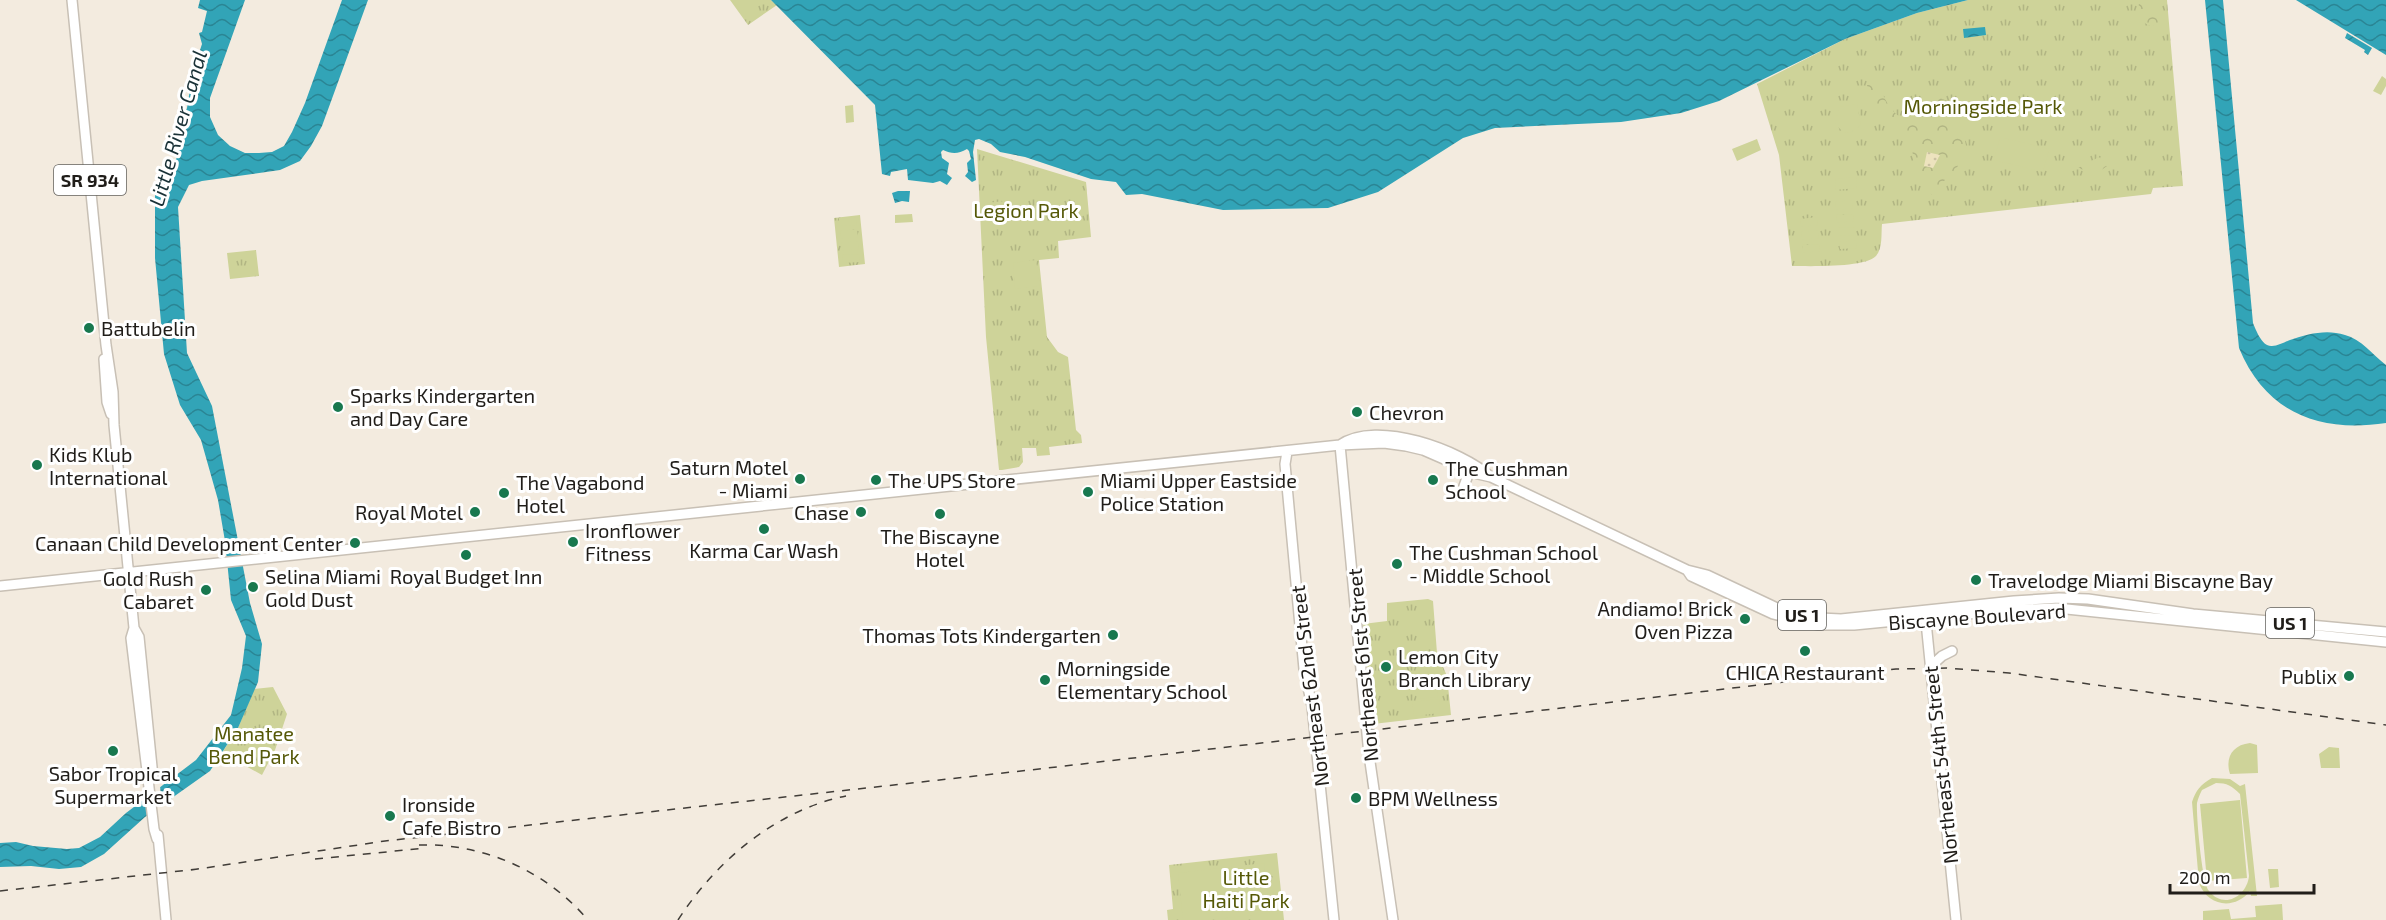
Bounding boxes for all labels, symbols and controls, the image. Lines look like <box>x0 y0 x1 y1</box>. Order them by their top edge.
water label: Little River Canal <box>143 47 211 209</box>
park label: Morningside Park <box>1904 94 2062 118</box>
road number: SR 934 <box>54 165 126 195</box>
park label: Legion Park <box>973 198 1079 222</box>
place label: Battubelin <box>101 316 196 340</box>
marker: Battubelin <box>82 321 96 335</box>
place label: Sparks Kindergarten and Day Care <box>350 383 535 430</box>
marker: Sparks Kindergarten and Day Care <box>331 400 345 414</box>
place label: Chevron <box>1369 400 1444 424</box>
marker: Chevron <box>1350 405 1364 419</box>
place label: Kids Klub International <box>49 442 167 489</box>
place label: Saturn Motel - Miami <box>670 455 788 502</box>
place label: The Cushman School <box>1445 456 1568 503</box>
marker: Kids Klub International <box>30 458 44 472</box>
place label: The UPS Store <box>888 468 1016 492</box>
place label: Miami Upper Eastside Police Station <box>1100 468 1297 515</box>
place label: The Vagabond Hotel <box>516 470 644 517</box>
marker: Saturn Motel - Miami <box>793 472 807 486</box>
marker: The UPS Store <box>869 473 883 487</box>
marker: The Cushman School <box>1426 473 1440 487</box>
marker: Miami Upper Eastside Police Station <box>1081 485 1095 499</box>
marker: The Vagabond Hotel <box>497 486 511 500</box>
place label: Royal Motel <box>355 500 463 524</box>
place label: Chase <box>794 500 849 524</box>
marker: Royal Motel <box>468 505 482 519</box>
marker: Chase <box>854 505 868 519</box>
marker: The Biscayne Hotel <box>933 507 947 521</box>
place label: Ironflower Fitness <box>585 518 681 565</box>
marker: Karma Car Wash <box>757 522 771 536</box>
place label: The Biscayne Hotel <box>880 524 1000 571</box>
place label: Canaan Child Development Center <box>35 531 343 555</box>
marker: Ironflower Fitness <box>566 535 580 549</box>
marker: Canaan Child Development Center <box>348 536 362 550</box>
place label: Karma Car Wash <box>689 538 839 562</box>
place label: The Cushman School - Middle School <box>1409 540 1598 587</box>
marker: Royal Budget Inn <box>459 548 473 562</box>
marker: The Cushman School - Middle School <box>1390 557 1404 571</box>
place label: Selina Miami Gold Dust <box>265 564 381 611</box>
place label: Royal Budget Inn <box>390 564 542 588</box>
place label: Gold Rush Cabaret <box>103 566 194 613</box>
street label: Northeast 61st Street <box>1342 567 1382 763</box>
place label: Travelodge Miami Biscayne Bay <box>1988 568 2273 592</box>
marker: Travelodge Miami Biscayne Bay <box>1969 573 1983 587</box>
marker: Selina Miami Gold Dust <box>246 580 260 594</box>
marker: Gold Rush Cabaret <box>199 583 213 597</box>
street label: Northeast 62nd Street <box>1285 584 1333 788</box>
place label: Andiamo! Brick Oven Pizza <box>1597 596 1733 643</box>
street label: Biscayne Boulevard <box>1887 598 2067 634</box>
road number: US 1 <box>1778 600 1826 630</box>
road number: US 1 <box>2266 608 2314 638</box>
marker: Andiamo! Brick Oven Pizza <box>1738 612 1752 626</box>
place label: Thomas Tots Kindergarten <box>862 623 1101 647</box>
marker: Thomas Tots Kindergarten <box>1106 628 1120 642</box>
place label: Lemon City Branch Library <box>1398 644 1532 691</box>
marker: CHICA Restaurant <box>1798 644 1812 658</box>
place label: Morningside Elementary School <box>1057 656 1227 703</box>
marker: Lemon City Branch Library <box>1379 660 1393 674</box>
place label: CHICA Restaurant <box>1725 660 1885 684</box>
street label: Northeast 54th Street <box>1918 664 1962 865</box>
place label: Publix <box>2281 664 2337 688</box>
marker: Publix <box>2342 669 2356 683</box>
marker: Morningside Elementary School <box>1038 673 1052 687</box>
park label: Manatee Bend Park <box>208 721 300 768</box>
marker: Sabor Tropical Supermarket <box>106 744 120 758</box>
place label: Sabor Tropical Supermarket <box>49 761 177 808</box>
place label: BPM Wellness <box>1368 786 1498 810</box>
marker: BPM Wellness <box>1349 791 1363 805</box>
place label: Ironside Cafe Bistro <box>402 792 501 839</box>
marker: Ironside Cafe Bistro <box>383 809 397 823</box>
scale bar <box>2170 857 2314 895</box>
park label: Little Haiti Park <box>1202 865 1290 912</box>
text: 200 m <box>2179 866 2231 888</box>

